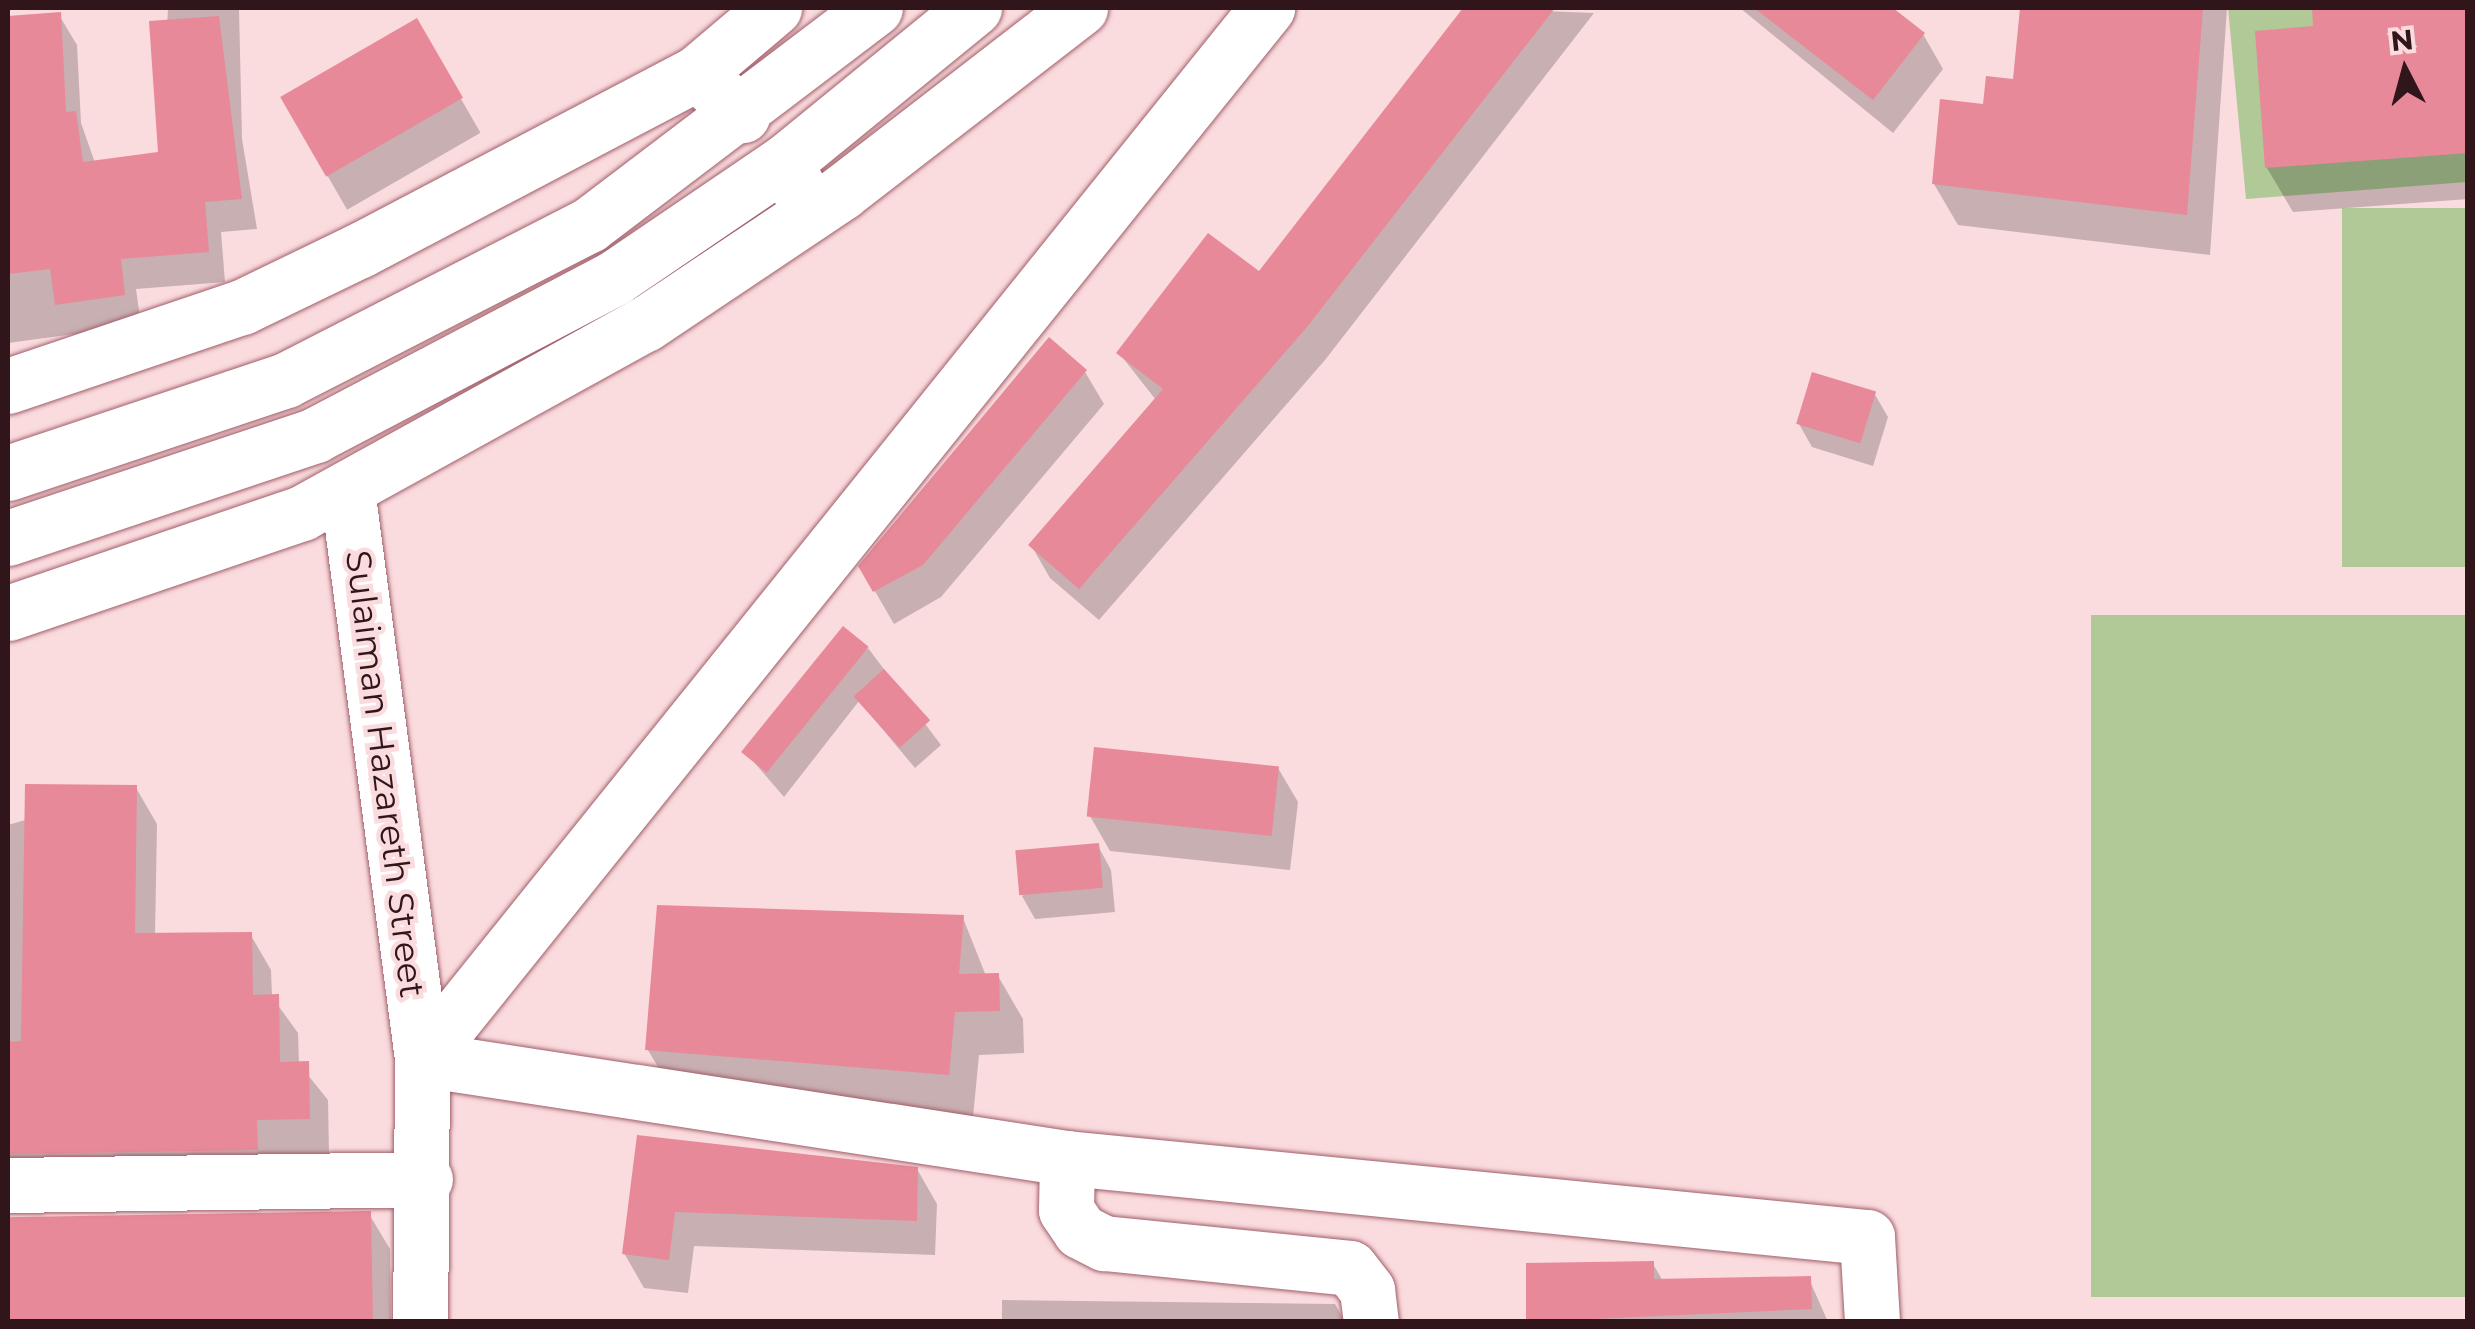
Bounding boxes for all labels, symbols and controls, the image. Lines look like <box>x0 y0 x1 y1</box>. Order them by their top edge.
north arrow <box>2355 20 2455 120</box>
text: N <box>2389 22 2415 58</box>
street label: Sulaiman Hazareth Street <box>337 548 433 1000</box>

